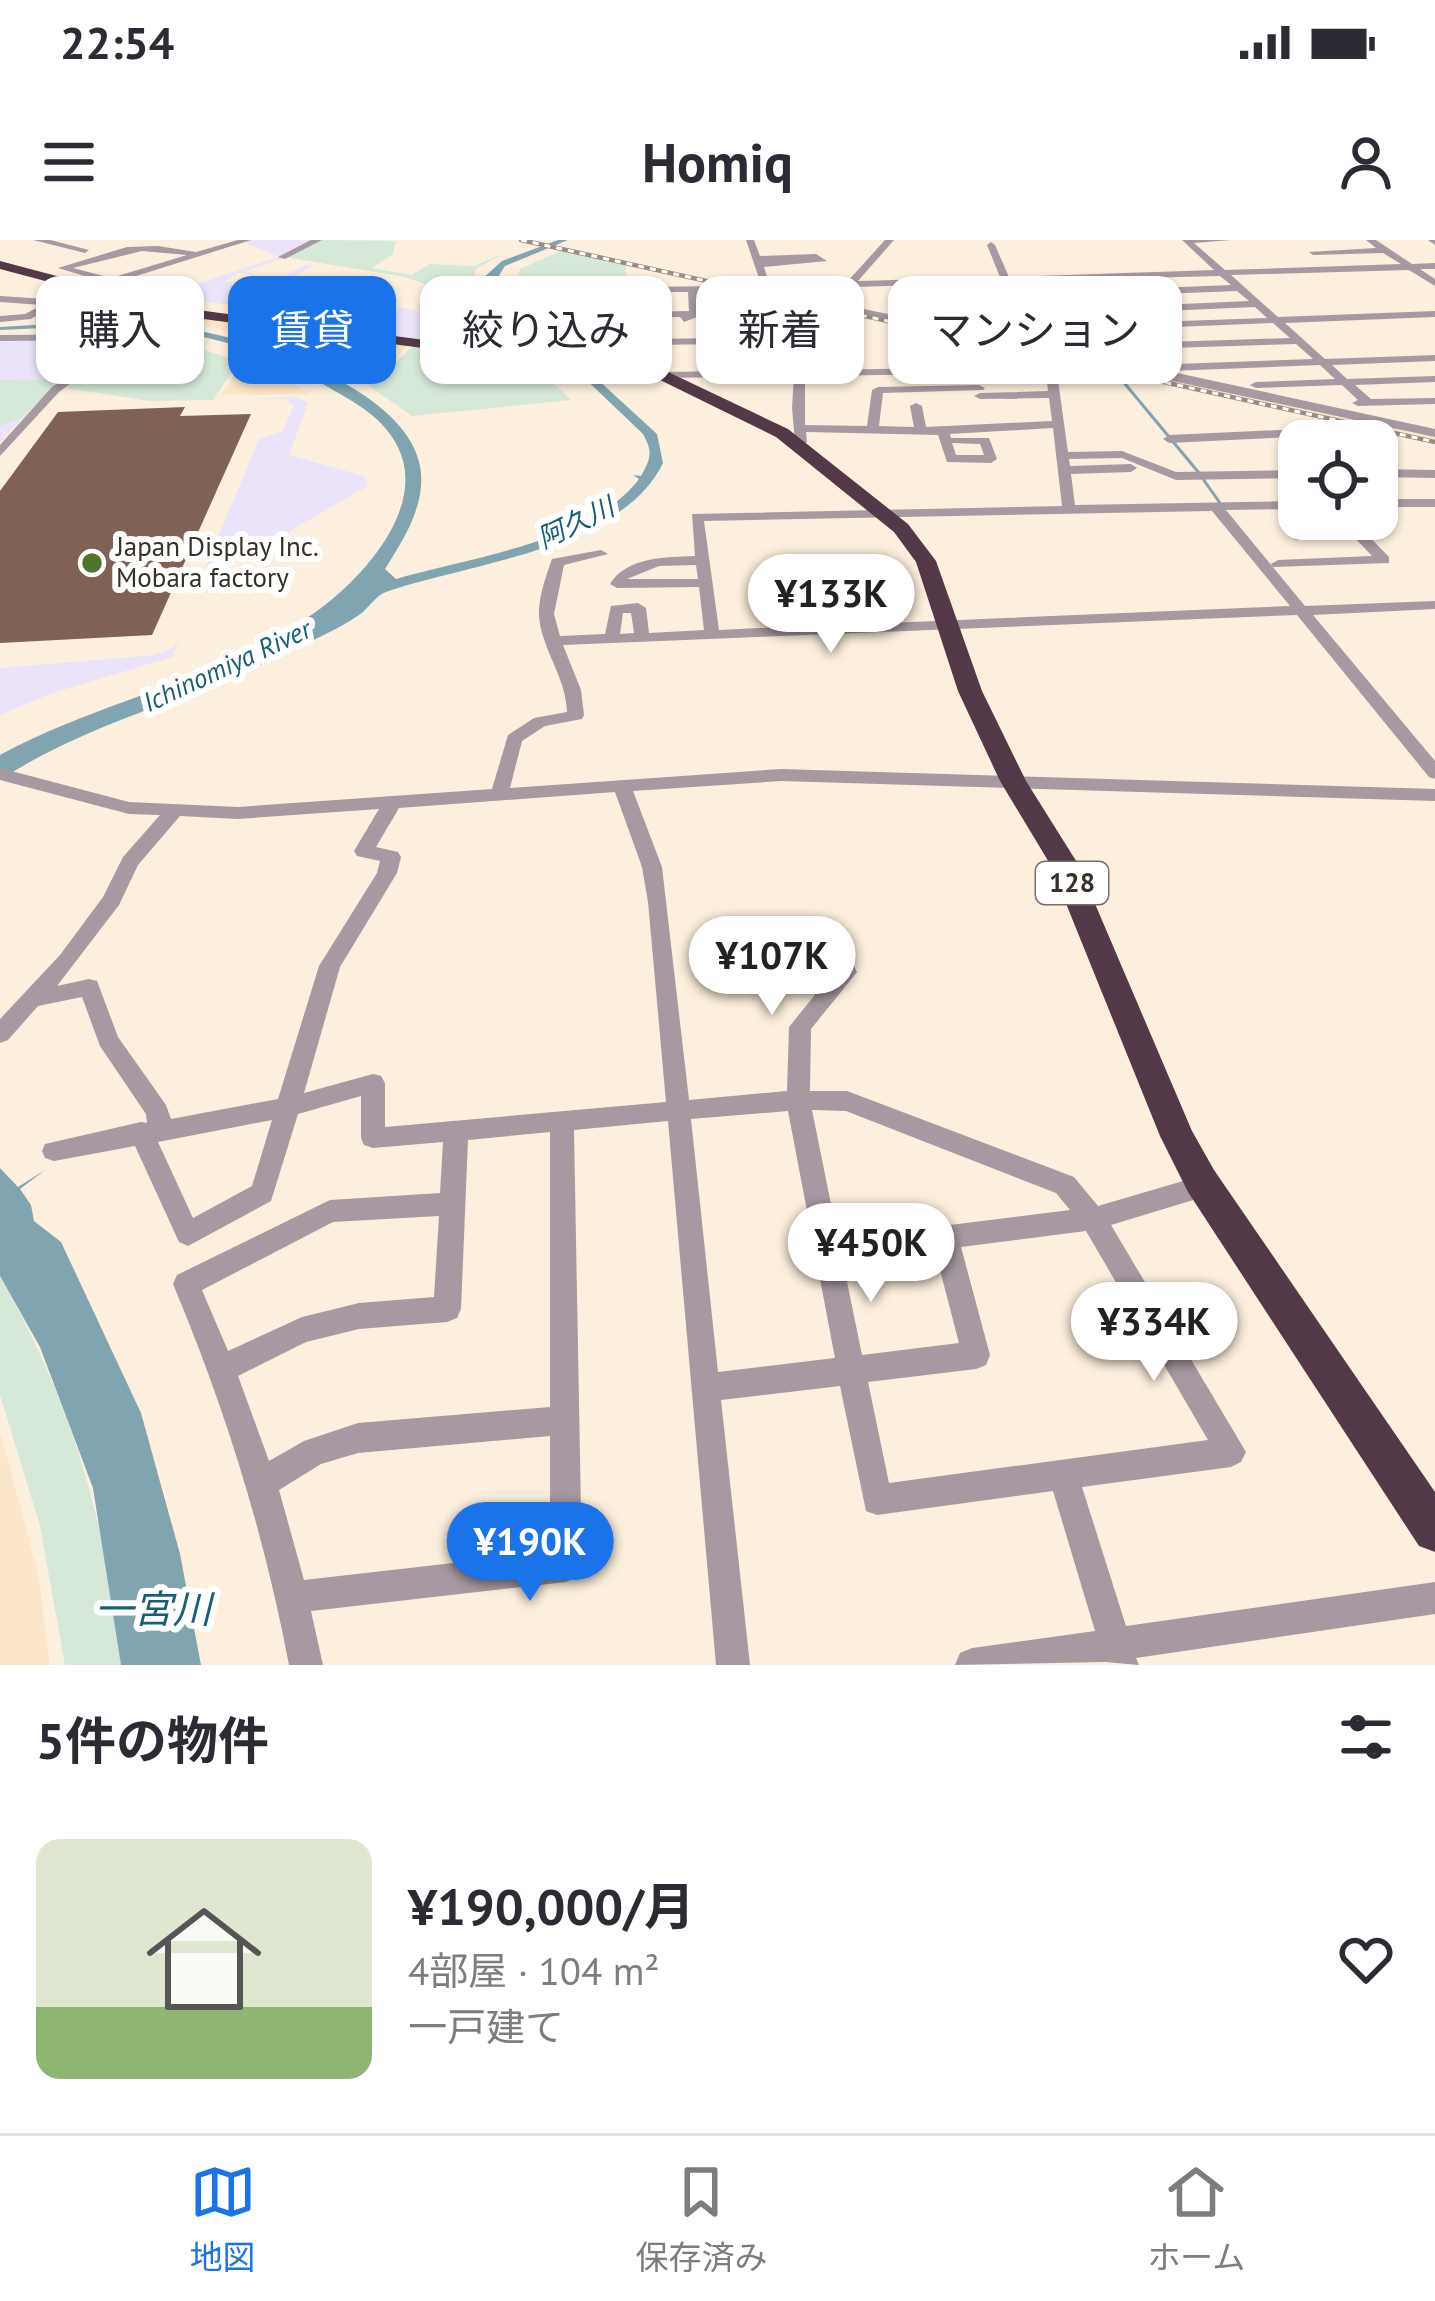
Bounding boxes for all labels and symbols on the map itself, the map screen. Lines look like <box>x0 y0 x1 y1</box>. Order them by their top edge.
water label: 阿久川 <box>532 488 622 555</box>
place label: Japan Display Inc. Mobara factory <box>115 529 319 594</box>
marker: Japan Display Inc. Mobara factory <box>79 550 105 576</box>
pin: ¥133K <box>747 554 915 656</box>
water label: Ichinomiya River <box>137 610 318 719</box>
road number: 128 <box>1036 862 1108 904</box>
pin: ¥107K <box>688 916 856 1018</box>
pin: ¥450K <box>787 1203 955 1305</box>
pin: ¥334K <box>1070 1282 1238 1384</box>
pin: ¥190K <box>446 1502 614 1604</box>
water label: 一宮川 <box>94 1583 215 1634</box>

